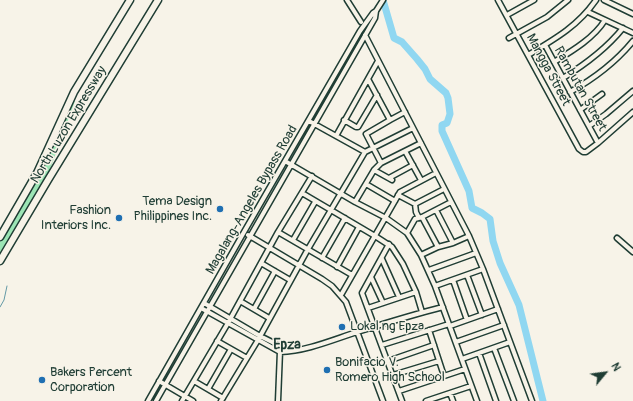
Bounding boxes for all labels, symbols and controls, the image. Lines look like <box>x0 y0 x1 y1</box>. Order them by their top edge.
street label: Mangga Street <box>522 31 574 109</box>
street label: Rambutan Street <box>550 44 610 134</box>
street label: North Luzon Expressway <box>28 64 110 186</box>
street label: Magalang-Angeles Bypass Road <box>203 123 301 277</box>
place label: Tema Design Philippines Inc. <box>134 194 212 225</box>
place label: Fashion Interiors Inc. <box>41 203 111 234</box>
marker: Tema Design Philippines Inc. <box>215 204 225 214</box>
marker: Fashion Interiors Inc. <box>114 213 124 223</box>
place label: Lokal ng Epza <box>350 319 424 335</box>
marker: Lokal ng Epza <box>337 322 347 332</box>
district label: Epza <box>273 337 301 353</box>
north arrow <box>585 353 625 393</box>
place label: Bonifacio V. Romero High School <box>335 355 445 386</box>
text: N <box>608 361 623 373</box>
place label: Bakers Percent Corporation <box>50 365 132 396</box>
marker: Bonifacio V. Romero High School <box>322 365 332 375</box>
marker: Bakers Percent Corporation <box>37 375 47 385</box>

